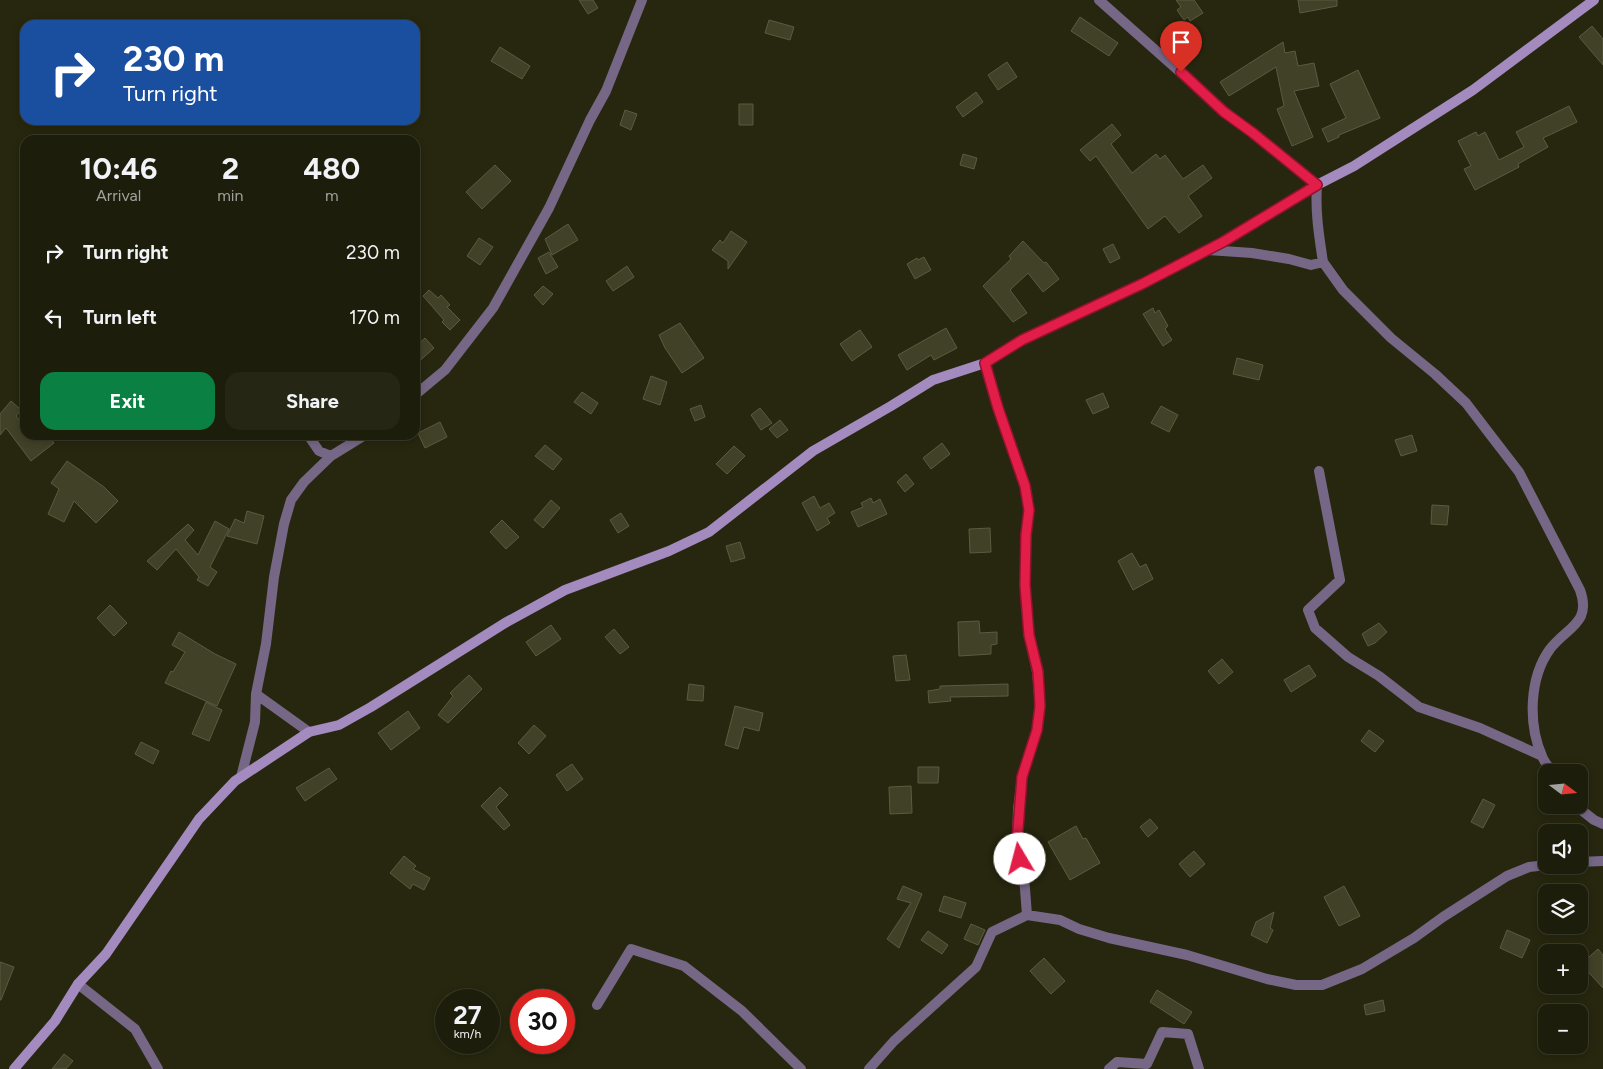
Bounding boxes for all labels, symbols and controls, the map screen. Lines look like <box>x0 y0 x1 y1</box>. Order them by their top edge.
pin <box>1160 21 1202 72</box>
icon: arrive <box>1167 28 1195 56</box>
text: 230 m <box>123 38 224 80</box>
icon: right <box>40 40 105 105</box>
text: Turn right <box>123 80 218 107</box>
text: 10:46 <box>80 150 157 187</box>
text: 2 <box>222 150 239 187</box>
text: 480 <box>303 150 360 187</box>
text: Arrival <box>96 186 141 205</box>
text: min <box>217 186 243 205</box>
text: m <box>325 186 339 205</box>
icon: right <box>40 239 68 267</box>
text: Turn right <box>83 241 169 264</box>
text: 230 m <box>346 241 400 264</box>
icon: left <box>40 304 68 332</box>
text: Turn left <box>83 306 157 329</box>
text: 170 m <box>349 306 400 329</box>
button: Exit <box>40 372 215 430</box>
button: Share <box>225 372 400 430</box>
north arrow <box>1538 764 1588 814</box>
map controls <box>1538 764 1588 1054</box>
button: sound <box>1538 824 1588 874</box>
position arrow <box>993 832 1045 884</box>
button: layers <box>1538 884 1588 934</box>
button: + <box>1538 944 1588 994</box>
speed limit sign: 30 <box>510 989 575 1054</box>
text: 27 <box>453 1000 482 1030</box>
button: − <box>1538 1004 1588 1054</box>
text: km/h <box>454 1027 481 1041</box>

